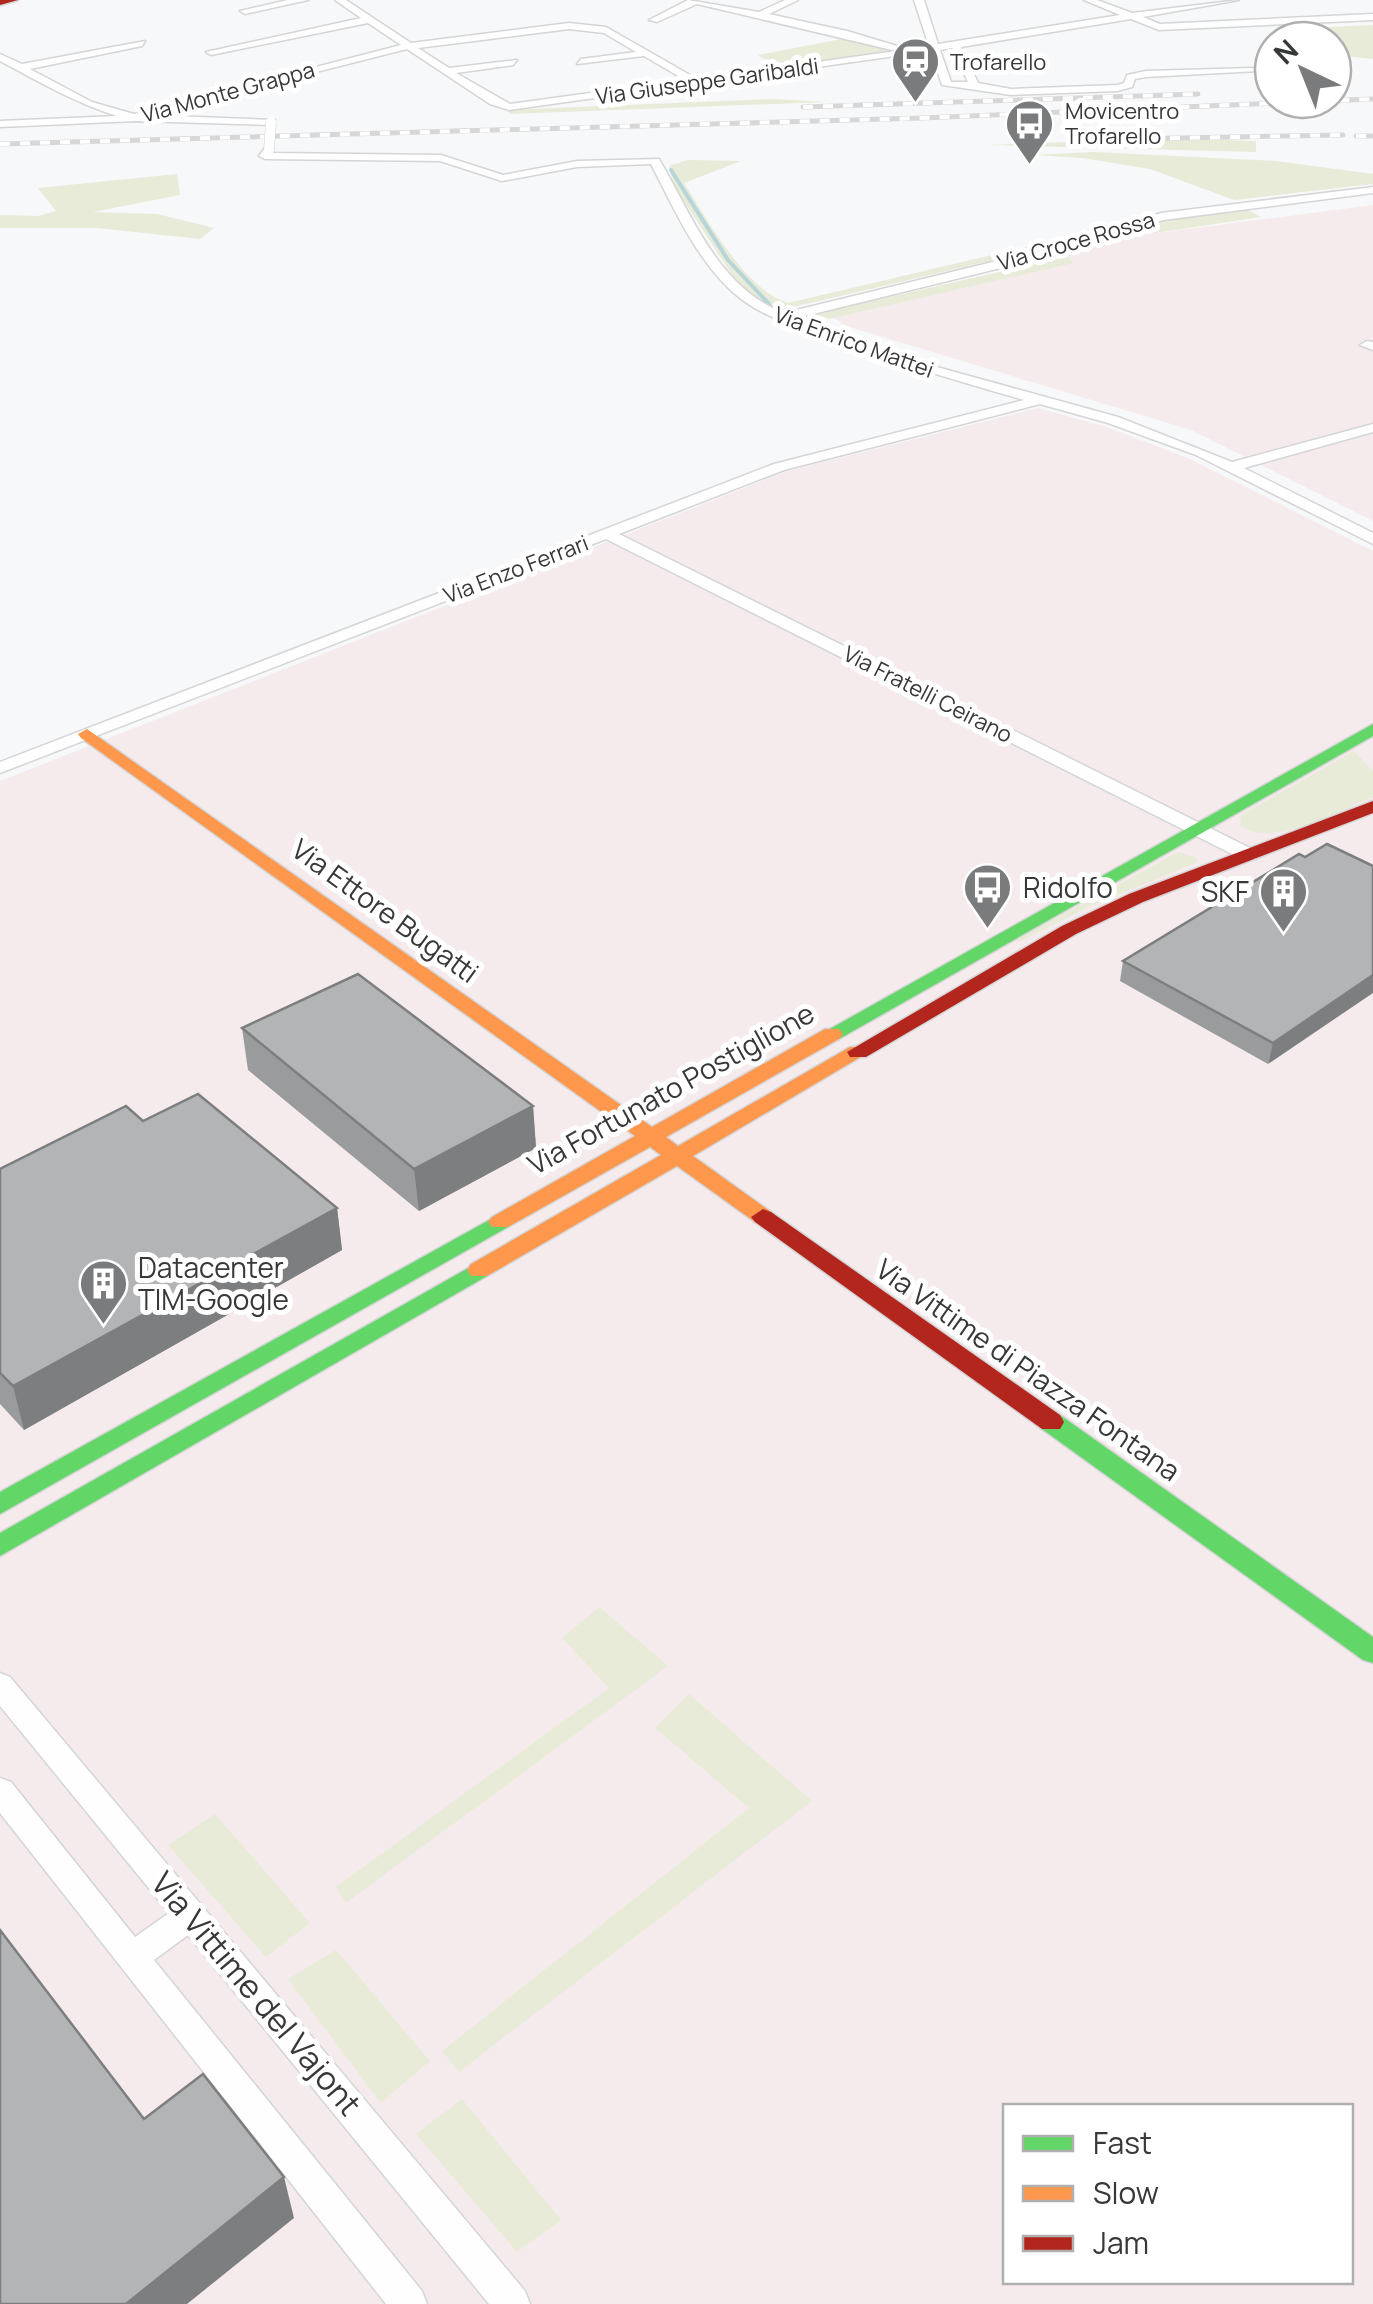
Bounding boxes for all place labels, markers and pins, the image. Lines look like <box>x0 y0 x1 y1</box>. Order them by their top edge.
station icon: Trofarello <box>889 36 941 104</box>
place label: Trofarello <box>950 47 1046 77</box>
place label: Movicentro Trofarello <box>1065 96 1179 151</box>
bus stop icon: Movicentro Trofarello <box>1004 98 1056 166</box>
bus stop icon: Ridolfo <box>962 862 1014 930</box>
building icon: SKF <box>1258 866 1310 934</box>
place label: Ridolfo <box>1023 868 1113 906</box>
place label: SKF <box>1201 872 1249 910</box>
place label: Datacenter TIM-Google <box>138 1248 289 1318</box>
building icon: Datacenter TIM-Google <box>77 1258 129 1326</box>

